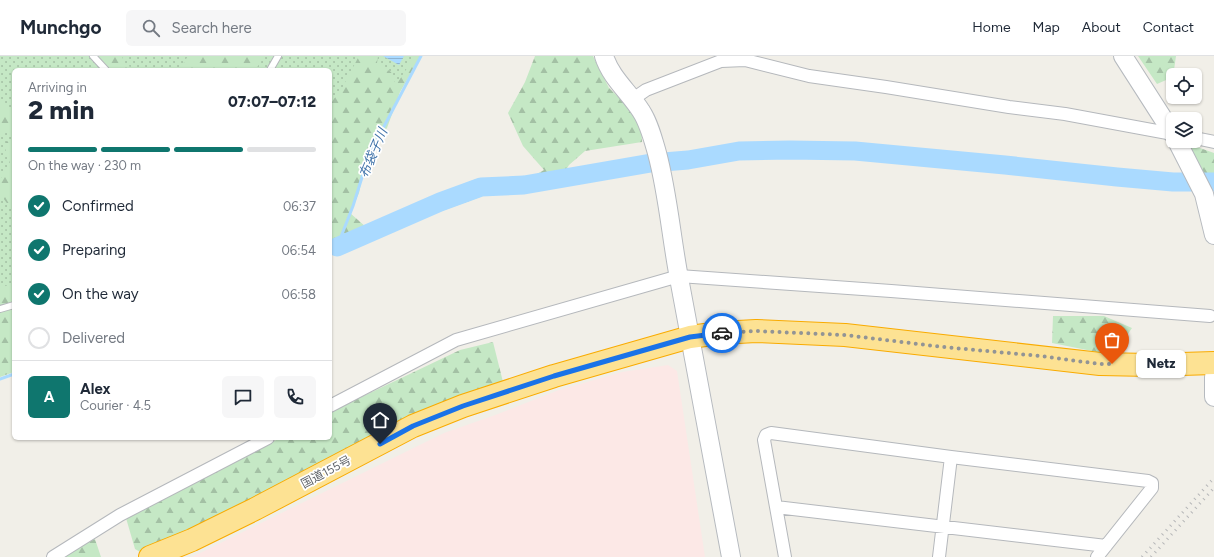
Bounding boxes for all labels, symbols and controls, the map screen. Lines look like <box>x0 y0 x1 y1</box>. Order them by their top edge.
search box <box>126 10 406 46</box>
text: Munchgo <box>20 16 102 39</box>
icon: search <box>140 17 162 39</box>
text: Search here <box>172 19 252 37</box>
text: Home <box>972 19 1011 36</box>
text: Map <box>1033 19 1060 36</box>
text: About <box>1082 19 1121 36</box>
text: Contact <box>1143 19 1194 36</box>
map controls <box>1166 68 1202 148</box>
button: locate <box>1166 68 1202 104</box>
text: Arriving in <box>28 80 87 95</box>
text: 07:07–07:12 <box>228 93 316 111</box>
text: 2 min <box>28 94 94 126</box>
button: layers <box>1166 112 1202 148</box>
water label: 布袋子川 <box>356 124 391 180</box>
text: On the way · 230 m <box>28 158 141 173</box>
icon: check <box>28 195 50 217</box>
text: Confirmed <box>62 197 134 215</box>
text: 06:37 <box>283 199 316 214</box>
icon: check <box>28 239 50 261</box>
text: Preparing <box>62 241 126 259</box>
text: 06:54 <box>281 243 316 258</box>
icon: check <box>28 283 50 305</box>
text: On the way <box>62 285 139 303</box>
text: 06:58 <box>282 287 316 302</box>
courier <box>702 313 742 353</box>
icon: car <box>711 322 733 344</box>
pin <box>1095 323 1129 364</box>
text: Delivered <box>62 329 125 347</box>
icon: bag <box>1101 329 1123 351</box>
callout: Netz <box>1136 350 1186 378</box>
text: Netz <box>1147 356 1175 371</box>
button: chat <box>222 376 264 418</box>
button: phone <box>274 376 316 418</box>
text: Alex <box>80 380 110 398</box>
text: A <box>44 388 54 406</box>
text: Courier · 4.5 <box>80 398 151 413</box>
pin <box>363 403 397 444</box>
icon: home <box>369 409 391 431</box>
street label: 国道155号 <box>299 453 353 491</box>

